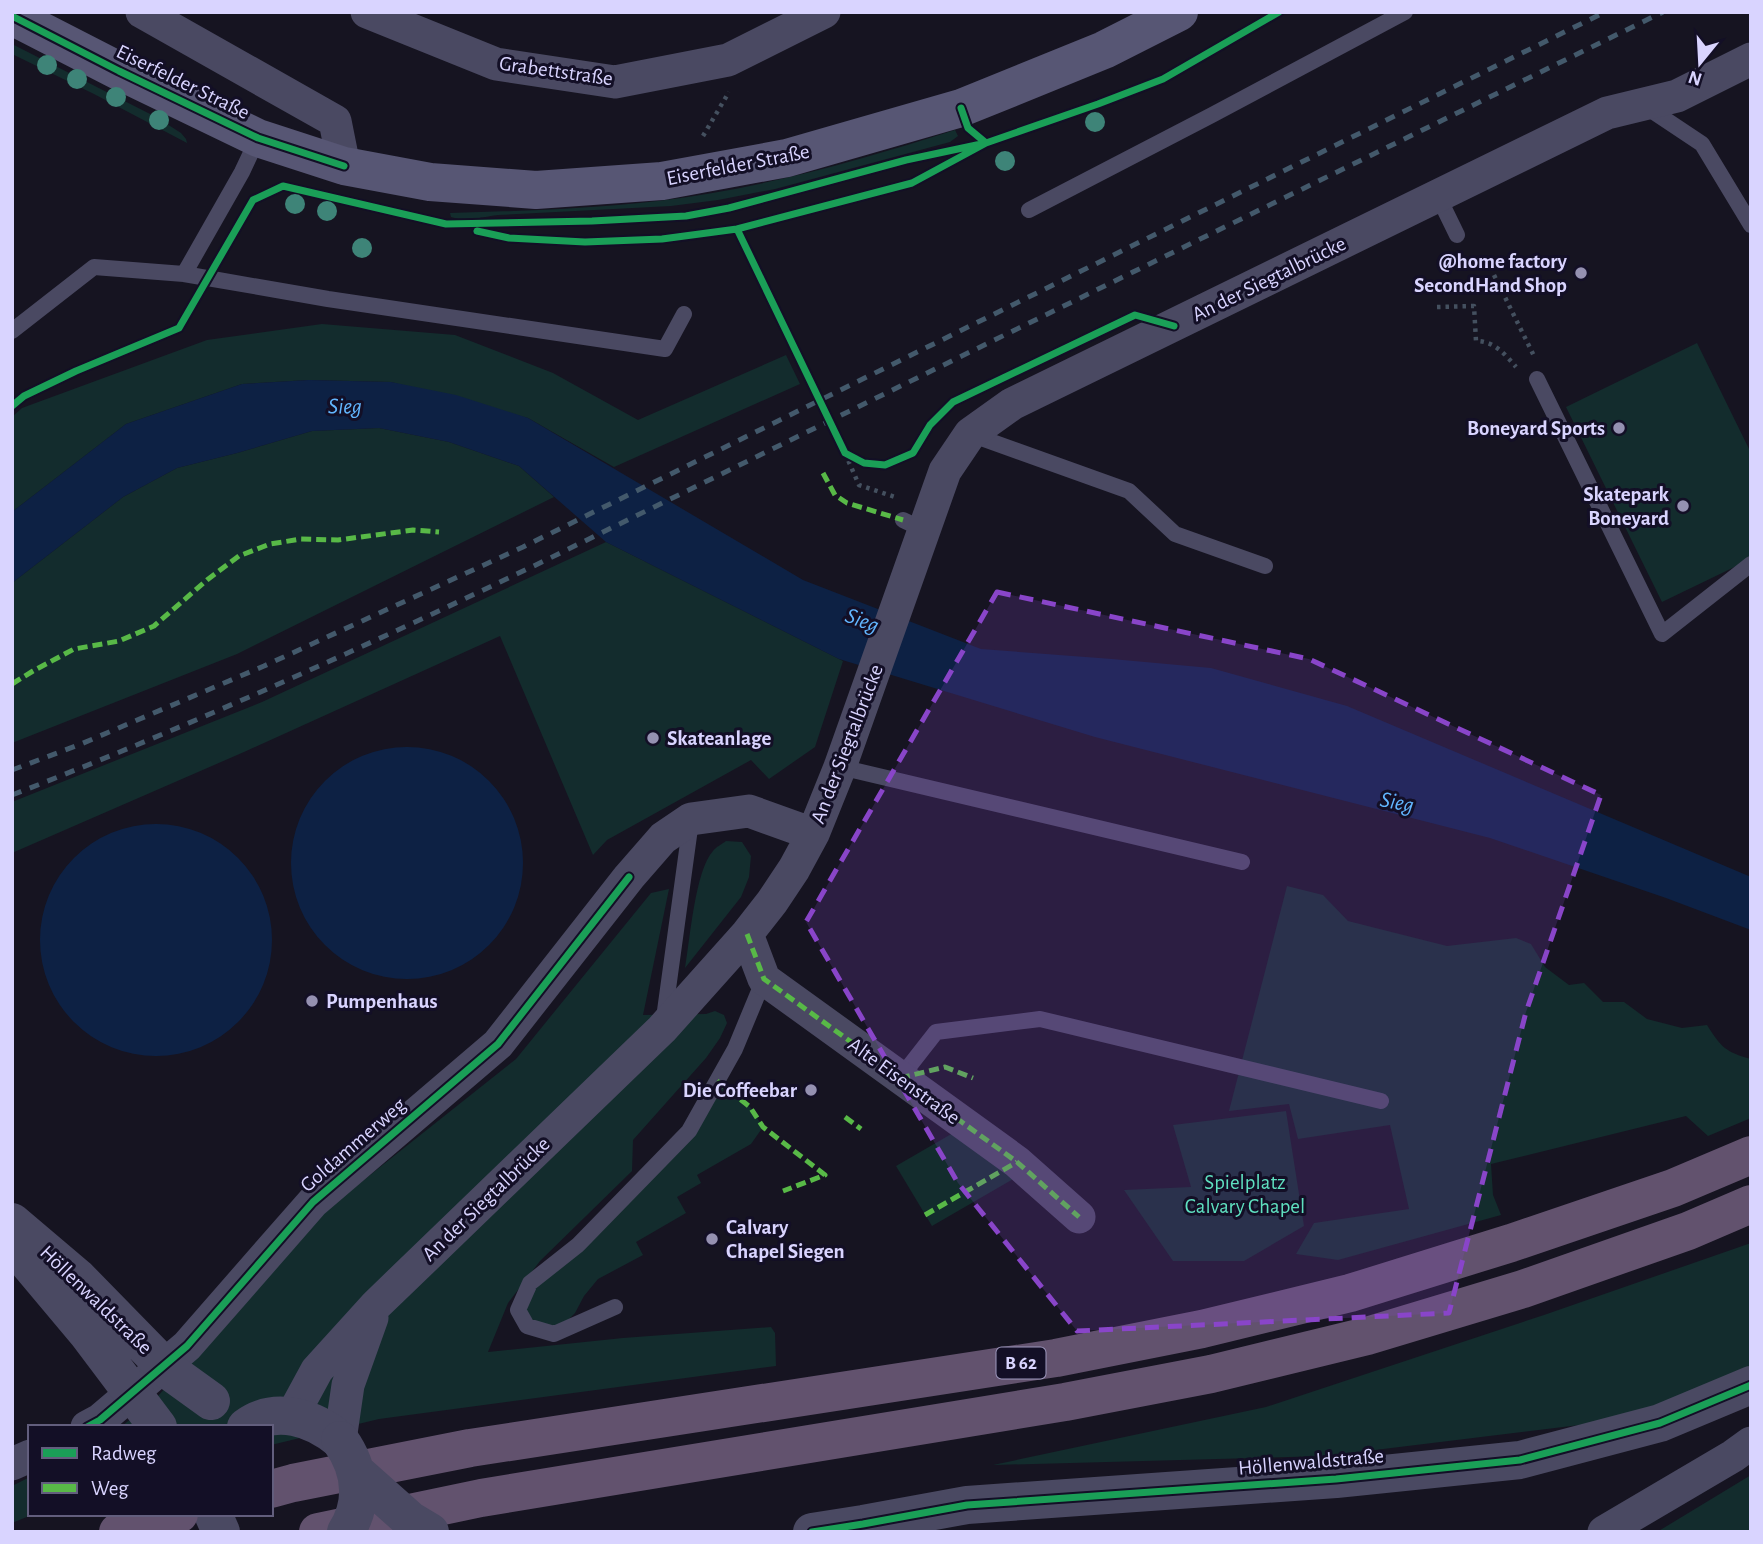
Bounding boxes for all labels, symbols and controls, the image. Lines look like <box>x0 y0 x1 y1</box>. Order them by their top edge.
north arrow <box>1665 28 1735 98</box>
street label: Eiserfelder Straße <box>113 41 253 123</box>
street label: Grabettstraße <box>498 53 614 89</box>
text: N <box>1686 67 1704 89</box>
street label: Eiserfelder Straße <box>665 141 811 189</box>
street label: An der Siegtalbrücke <box>1189 233 1349 325</box>
place label: @home factory SecondHand Shop <box>1414 251 1568 296</box>
marker: @home factory SecondHand Shop <box>1573 265 1589 281</box>
water label: Sieg <box>328 395 362 419</box>
place label: Boneyard Sports <box>1467 418 1605 439</box>
marker: Boneyard Sports <box>1611 420 1627 436</box>
place label: Skatepark Boneyard <box>1583 484 1670 529</box>
marker: Skatepark Boneyard <box>1675 498 1691 514</box>
water label: Sieg <box>842 604 882 638</box>
street label: An der Siegtalbrücke <box>807 662 887 826</box>
place label: Skateanlage <box>667 728 771 749</box>
marker: Skateanlage <box>645 730 661 746</box>
water label: Sieg <box>1378 788 1416 818</box>
place label: Pumpenhaus <box>326 991 437 1012</box>
marker: Pumpenhaus <box>304 993 320 1009</box>
street label: Alte Eisenstraße <box>844 1034 964 1128</box>
place label: Die Coffeebar <box>683 1080 798 1101</box>
marker: Die Coffeebar <box>803 1082 819 1098</box>
street label: Goldammerweg <box>296 1093 410 1196</box>
street label: An der Siegtalbrücke <box>418 1133 554 1265</box>
park label: Spielplatz Calvary Chapel <box>1185 1172 1305 1217</box>
place label: Calvary Chapel Siegen <box>726 1217 845 1262</box>
marker: Calvary Chapel Siegen <box>704 1231 720 1247</box>
street label: Höllenwaldstraße <box>36 1242 156 1358</box>
road number: B 62 <box>996 1348 1046 1378</box>
legend <box>28 1425 273 1516</box>
text: Radweg <box>91 1443 157 1464</box>
street label: Höllenwaldstraße <box>1237 1445 1385 1479</box>
text: Weg <box>91 1478 129 1499</box>

